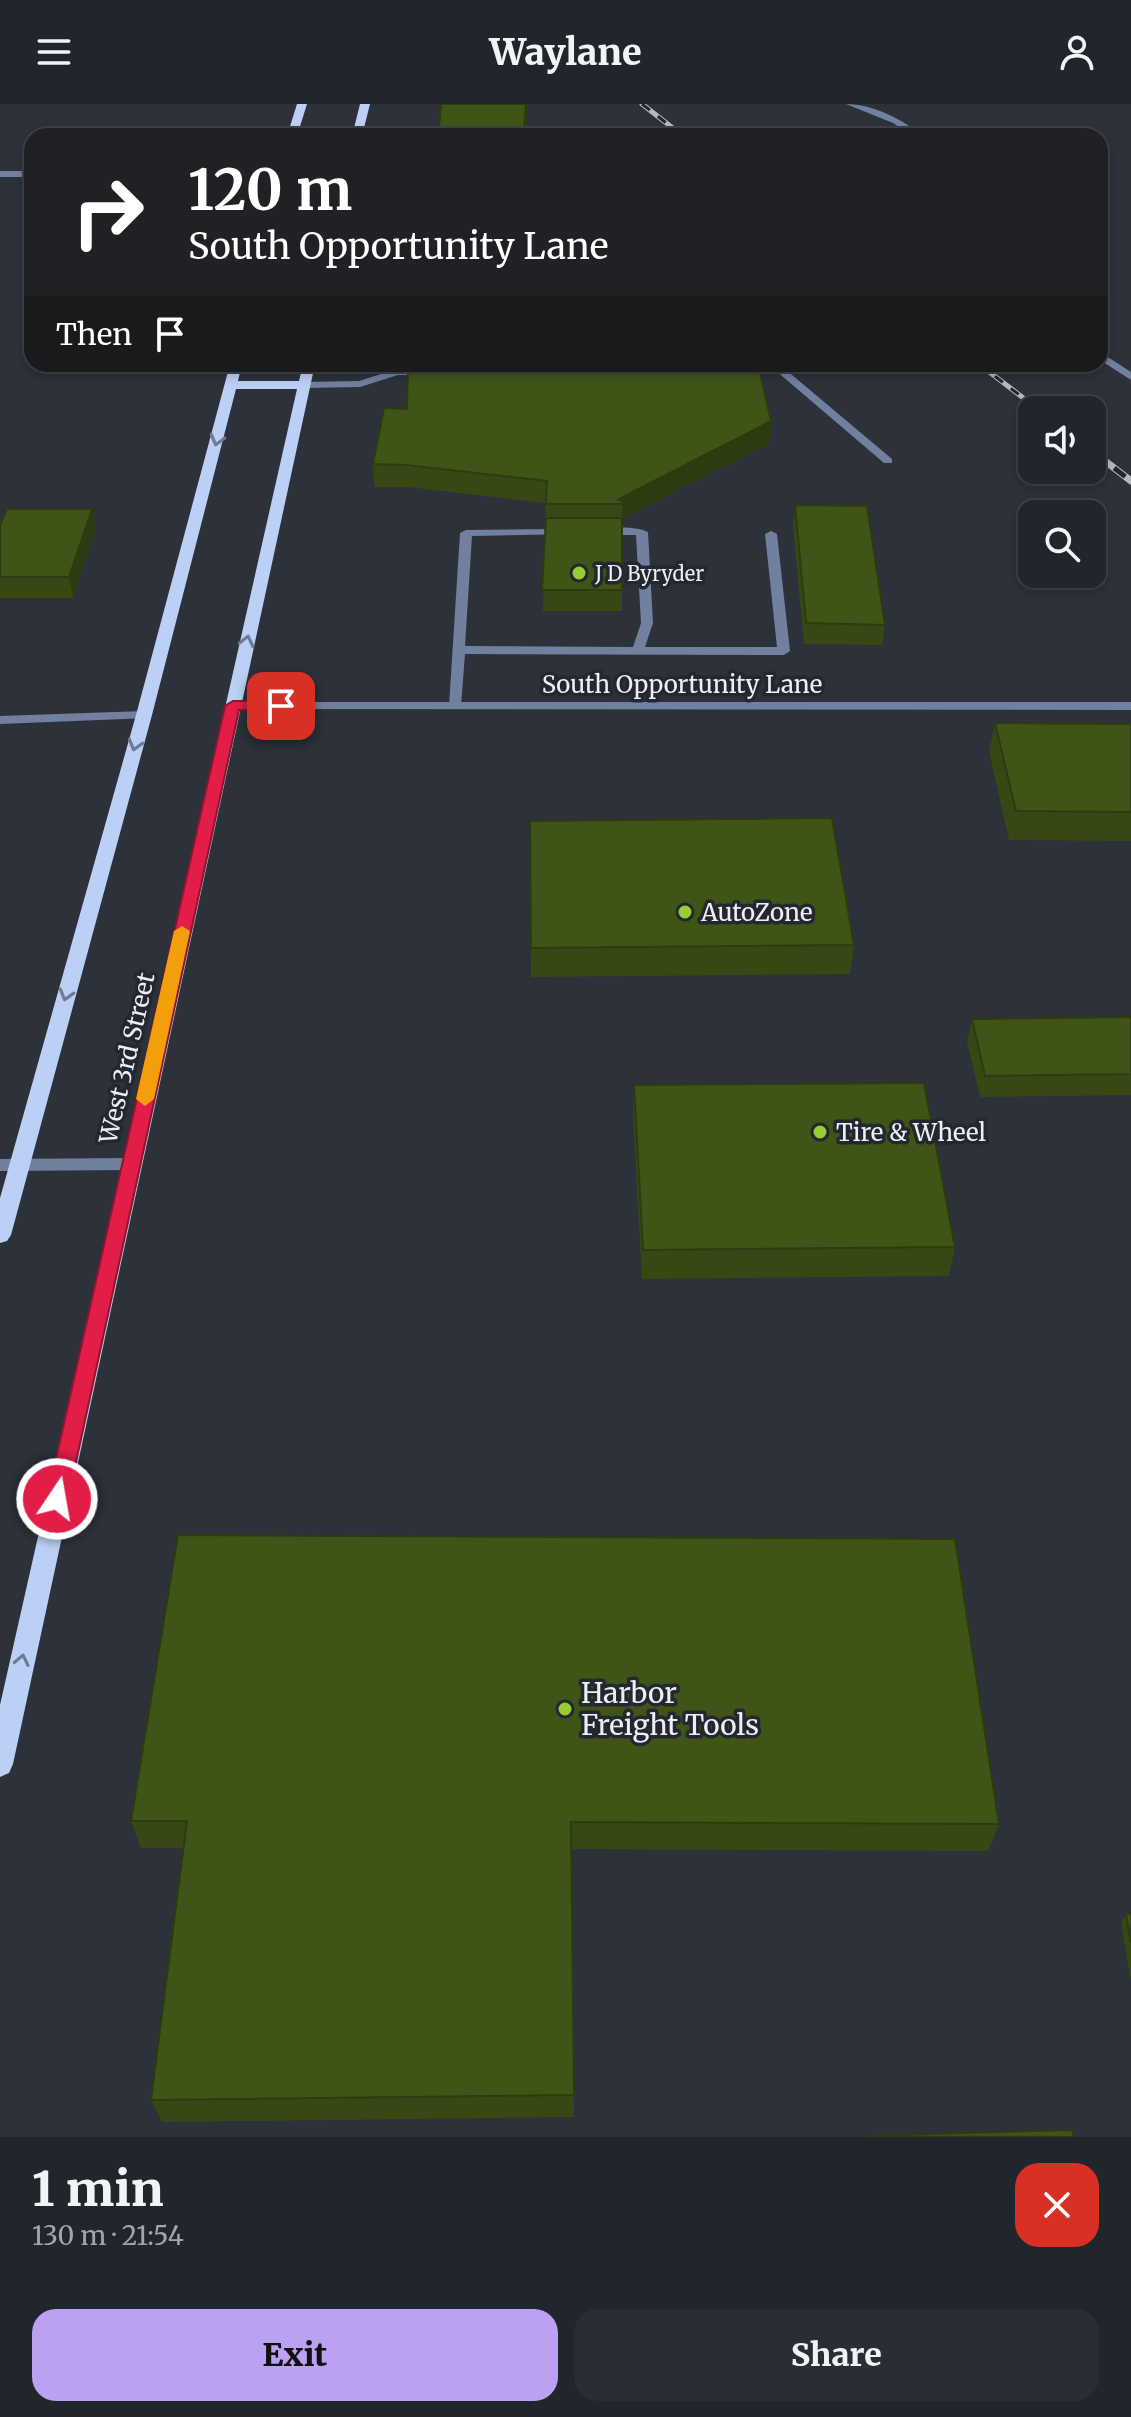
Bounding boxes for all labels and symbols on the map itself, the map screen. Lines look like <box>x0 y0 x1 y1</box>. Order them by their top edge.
one-way arrow <box>209 432 226 446</box>
place label: J D Byryder <box>594 561 704 586</box>
marker: J D Byryder <box>570 564 588 582</box>
one-way arrow <box>238 634 255 648</box>
street label: South Opportunity Lane <box>542 669 822 700</box>
pin <box>247 672 315 740</box>
one-way arrow <box>128 737 145 751</box>
place label: AutoZone <box>700 897 812 928</box>
marker: AutoZone <box>676 903 694 921</box>
street label: West 3rd Street <box>92 969 162 1147</box>
one-way arrow <box>59 988 75 1002</box>
place label: Tire & Wheel <box>836 1117 986 1148</box>
marker: Tire & Wheel <box>811 1123 829 1141</box>
position arrow <box>15 1457 99 1541</box>
one-way arrow <box>13 1654 30 1668</box>
place label: Harbor Freight Tools <box>581 1675 759 1743</box>
marker: Harbor Freight Tools <box>556 1700 574 1718</box>

